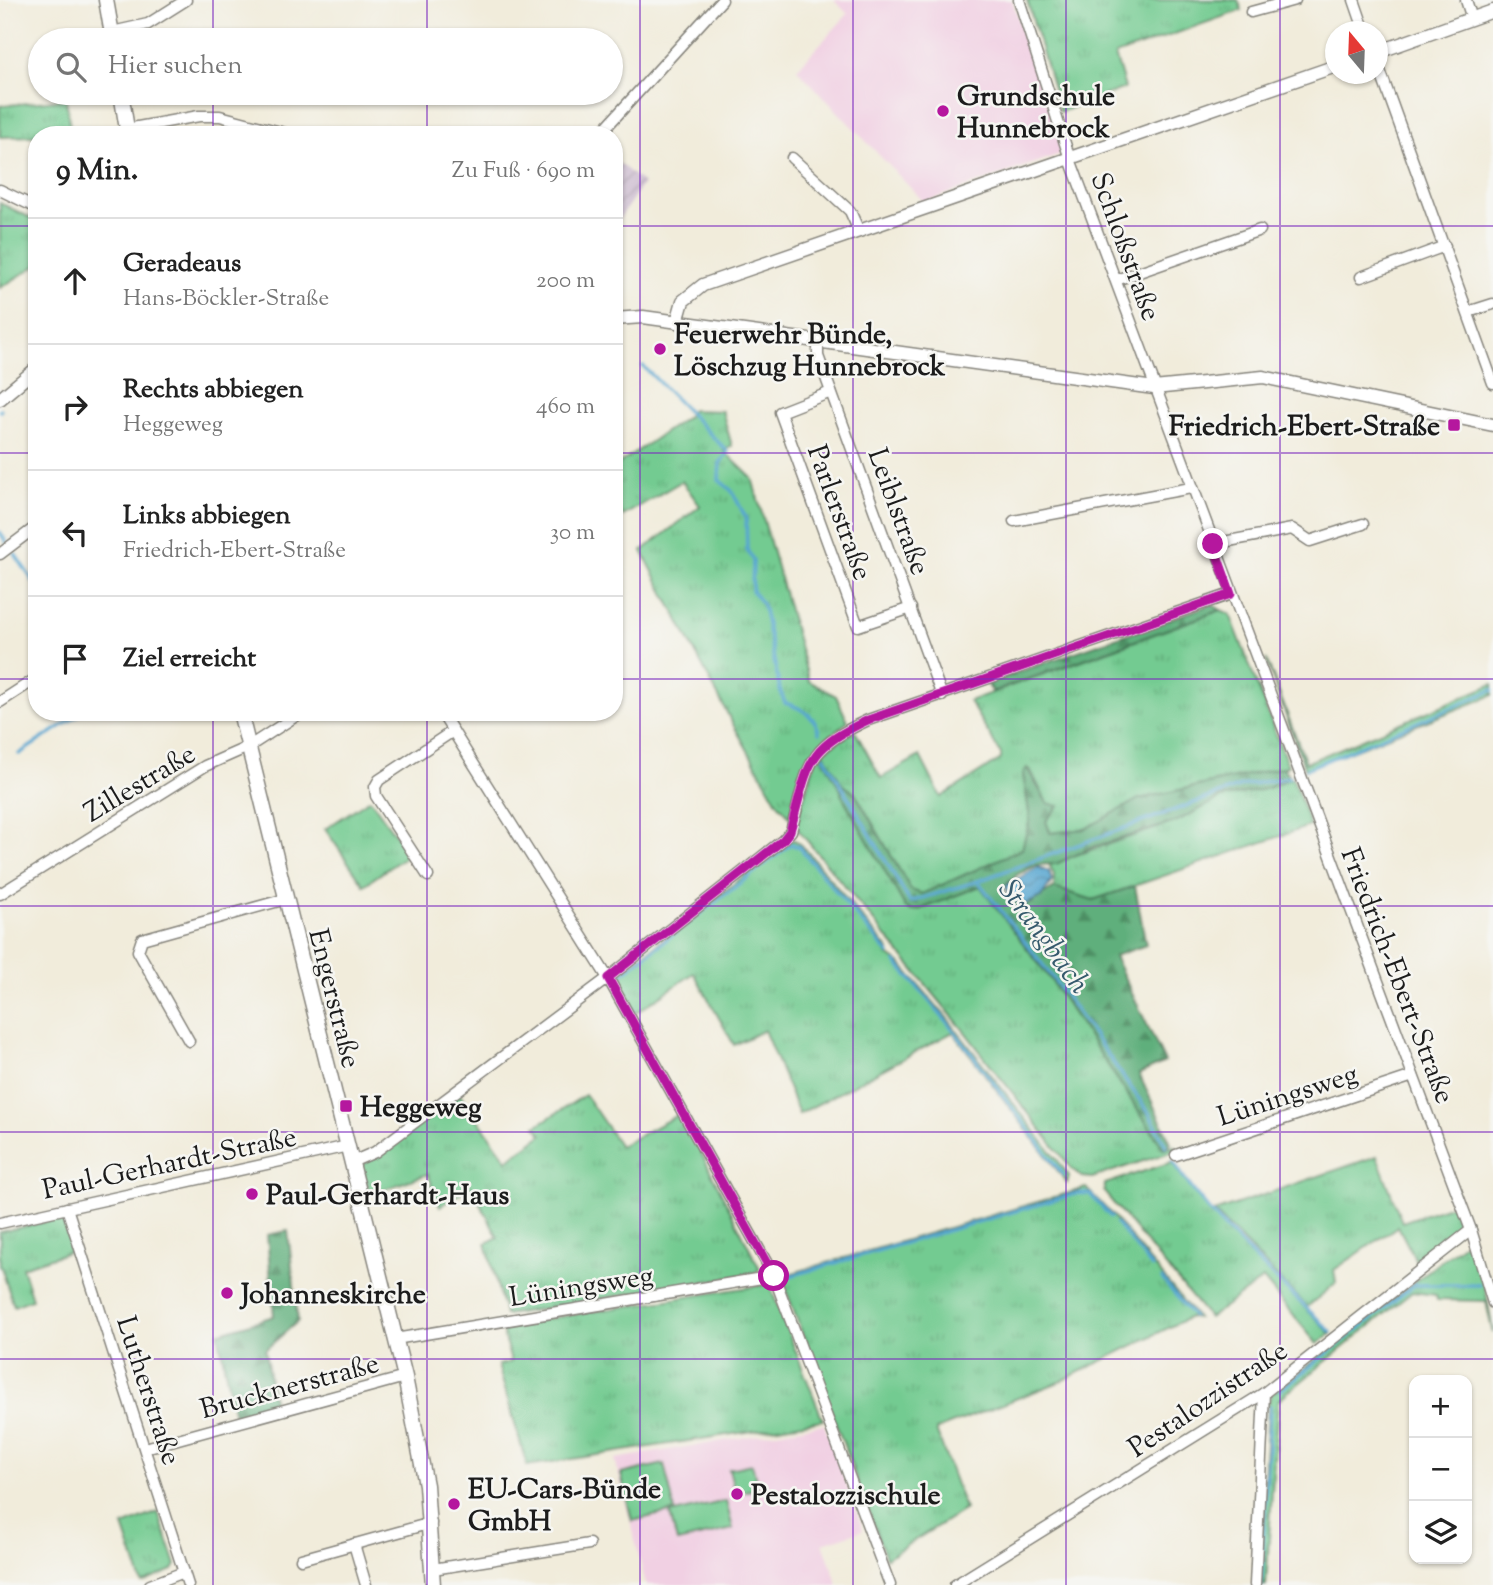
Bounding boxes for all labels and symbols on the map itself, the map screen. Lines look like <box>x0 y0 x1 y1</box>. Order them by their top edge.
north arrow <box>1325 21 1388 84</box>
place label: Grundschule Hunnebrock <box>957 78 1115 150</box>
marker: Grundschule Hunnebrock <box>935 103 951 119</box>
street label: Schloßstraße <box>1079 167 1169 327</box>
place label: Feuerwehr Bünde, Löschzug Hunnebrock <box>674 316 946 388</box>
marker: Feuerwehr Bünde, Löschzug Hunnebrock <box>652 341 668 357</box>
place label: Friedrich-Ebert-Straße <box>1169 408 1440 448</box>
marker: Friedrich-Ebert-Straße <box>1446 417 1462 433</box>
street label: Parlerstraße <box>795 440 881 586</box>
street label: Leiblstraße <box>856 443 939 581</box>
route end <box>1197 528 1228 559</box>
street label: Zillestraße <box>77 736 204 834</box>
street label: Friedrich-Ebert-Straße <box>1329 842 1463 1110</box>
water label: Strangbach <box>987 871 1099 1004</box>
street label: Engerstraße <box>297 925 370 1072</box>
street label: Lüningsweg <box>1213 1055 1363 1138</box>
place label: Heggeweg <box>360 1089 482 1129</box>
marker: Heggeweg <box>338 1098 354 1114</box>
street label: Paul-Gerhardt-Straße <box>39 1118 300 1211</box>
place label: Paul-Gerhardt-Haus <box>266 1177 509 1217</box>
marker: Paul-Gerhardt-Haus <box>244 1186 260 1202</box>
street label: Lüningsweg <box>507 1257 656 1319</box>
route start <box>758 1260 789 1291</box>
place label: Johanneskirche <box>239 1276 426 1316</box>
marker: Johanneskirche <box>219 1285 235 1301</box>
street label: Lutherstraße <box>104 1311 190 1470</box>
street label: Pestalozzistraße <box>1121 1332 1297 1469</box>
street label: Brucknerstraße <box>196 1345 384 1431</box>
place label: EU-Cars-Bünde GmbH <box>468 1471 661 1543</box>
place label: Pestalozzischule <box>751 1477 940 1517</box>
marker: Pestalozzischule <box>729 1486 745 1502</box>
marker: EU-Cars-Bünde GmbH <box>446 1496 462 1512</box>

